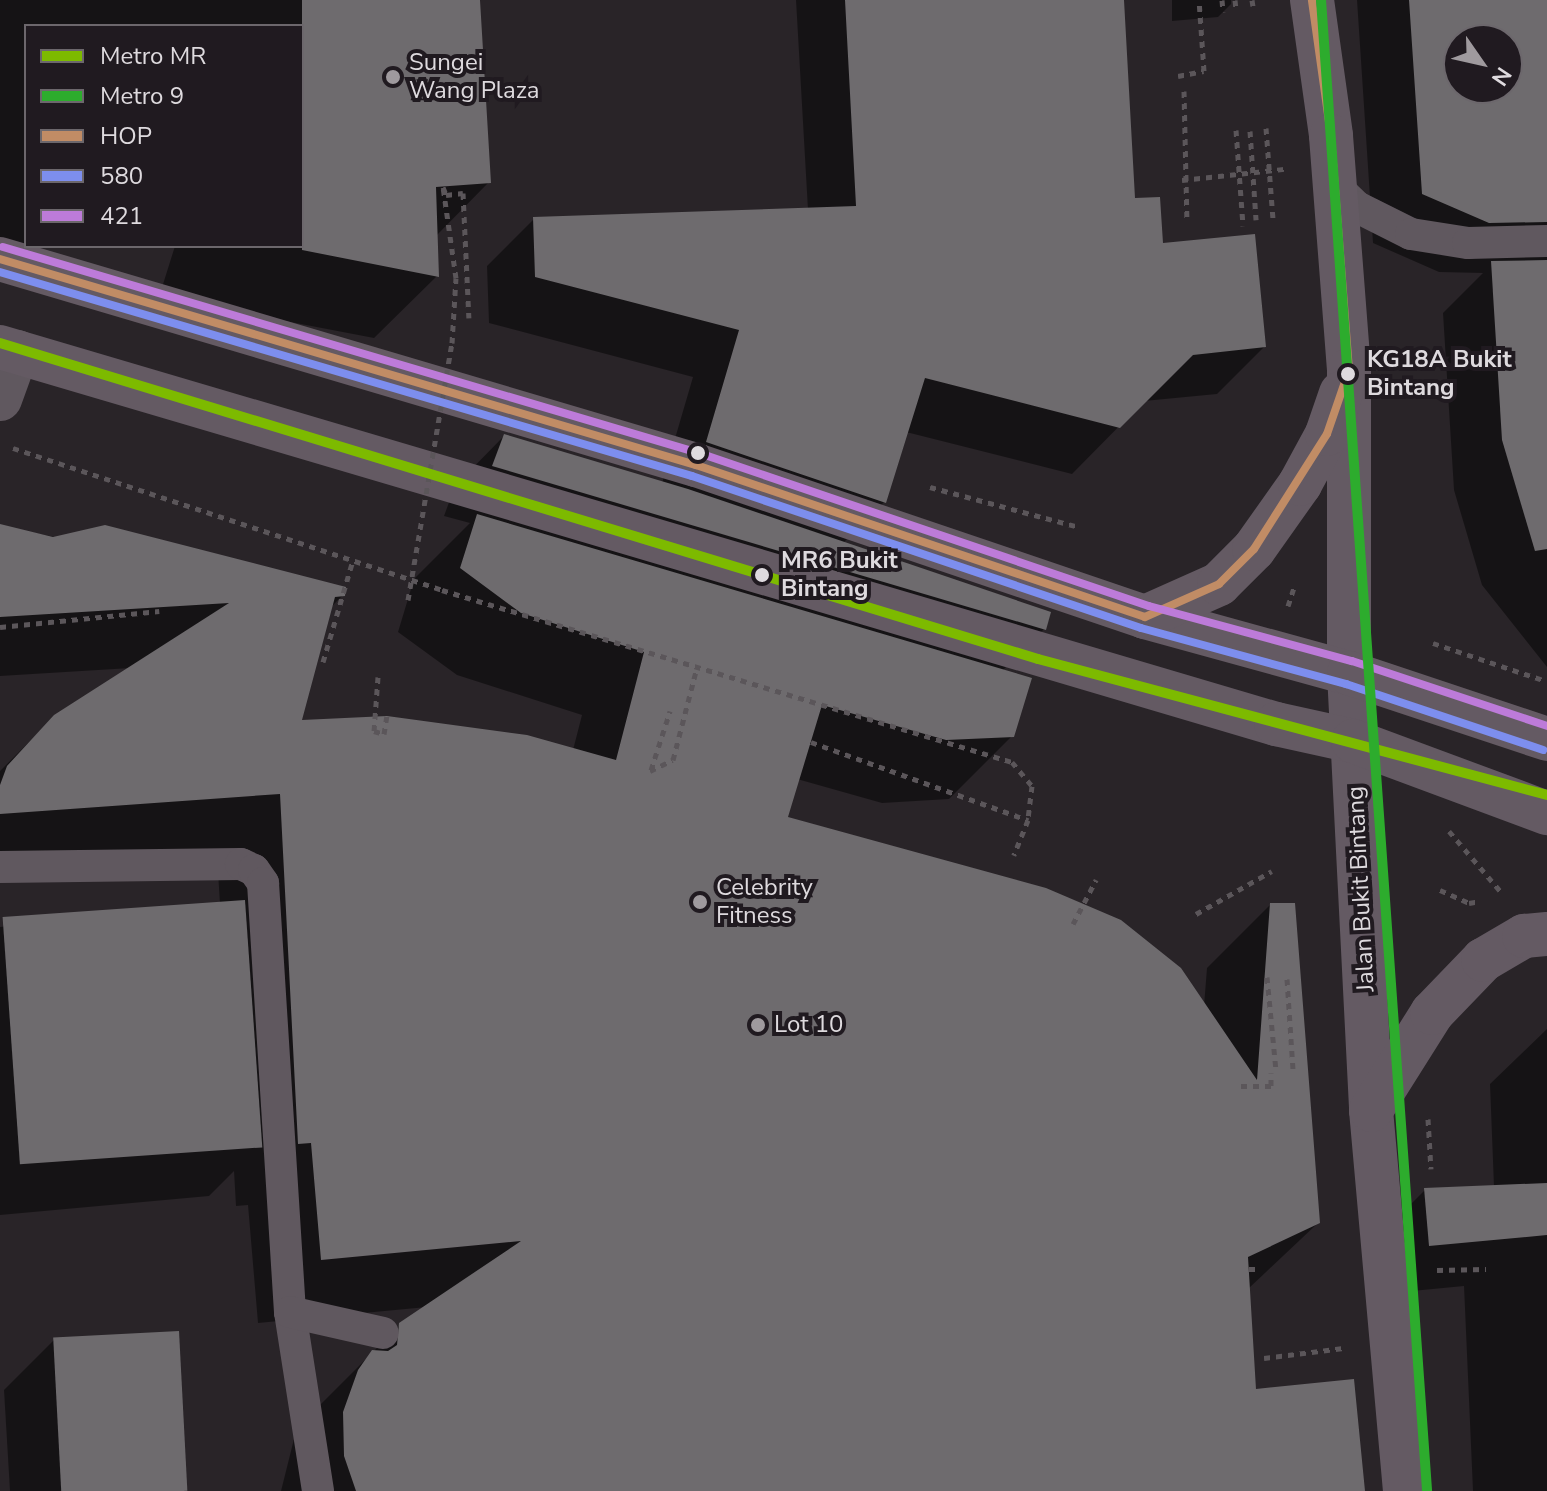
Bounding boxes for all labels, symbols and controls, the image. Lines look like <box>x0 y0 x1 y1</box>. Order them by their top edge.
legend <box>24 24 304 248</box>
north arrow <box>1443 24 1523 104</box>
text: Metro MR <box>100 40 206 72</box>
place label: Sungei Wang Plaza <box>409 49 539 105</box>
text: N <box>1484 61 1518 92</box>
marker: Sungei Wang Plaza <box>384 68 402 86</box>
text: Metro 9 <box>100 80 184 112</box>
text: HOP <box>100 120 152 152</box>
text: 580 <box>100 160 143 192</box>
text: 421 <box>100 200 143 232</box>
place label: KG18A Bukit Bintang <box>1367 346 1512 402</box>
marker: KG18A Bukit Bintang <box>1336 362 1360 386</box>
unlabelled marker <box>690 445 706 461</box>
place label: MR6 Bukit Bintang <box>781 547 898 603</box>
marker: MR6 Bukit Bintang <box>750 563 774 587</box>
street label: Jalan Bukit Bintang <box>1341 785 1381 993</box>
place label: Celebrity Fitness <box>716 874 813 930</box>
marker: Celebrity Fitness <box>691 893 709 911</box>
place label: Lot 10 <box>774 1011 844 1039</box>
marker: Lot 10 <box>749 1016 767 1034</box>

